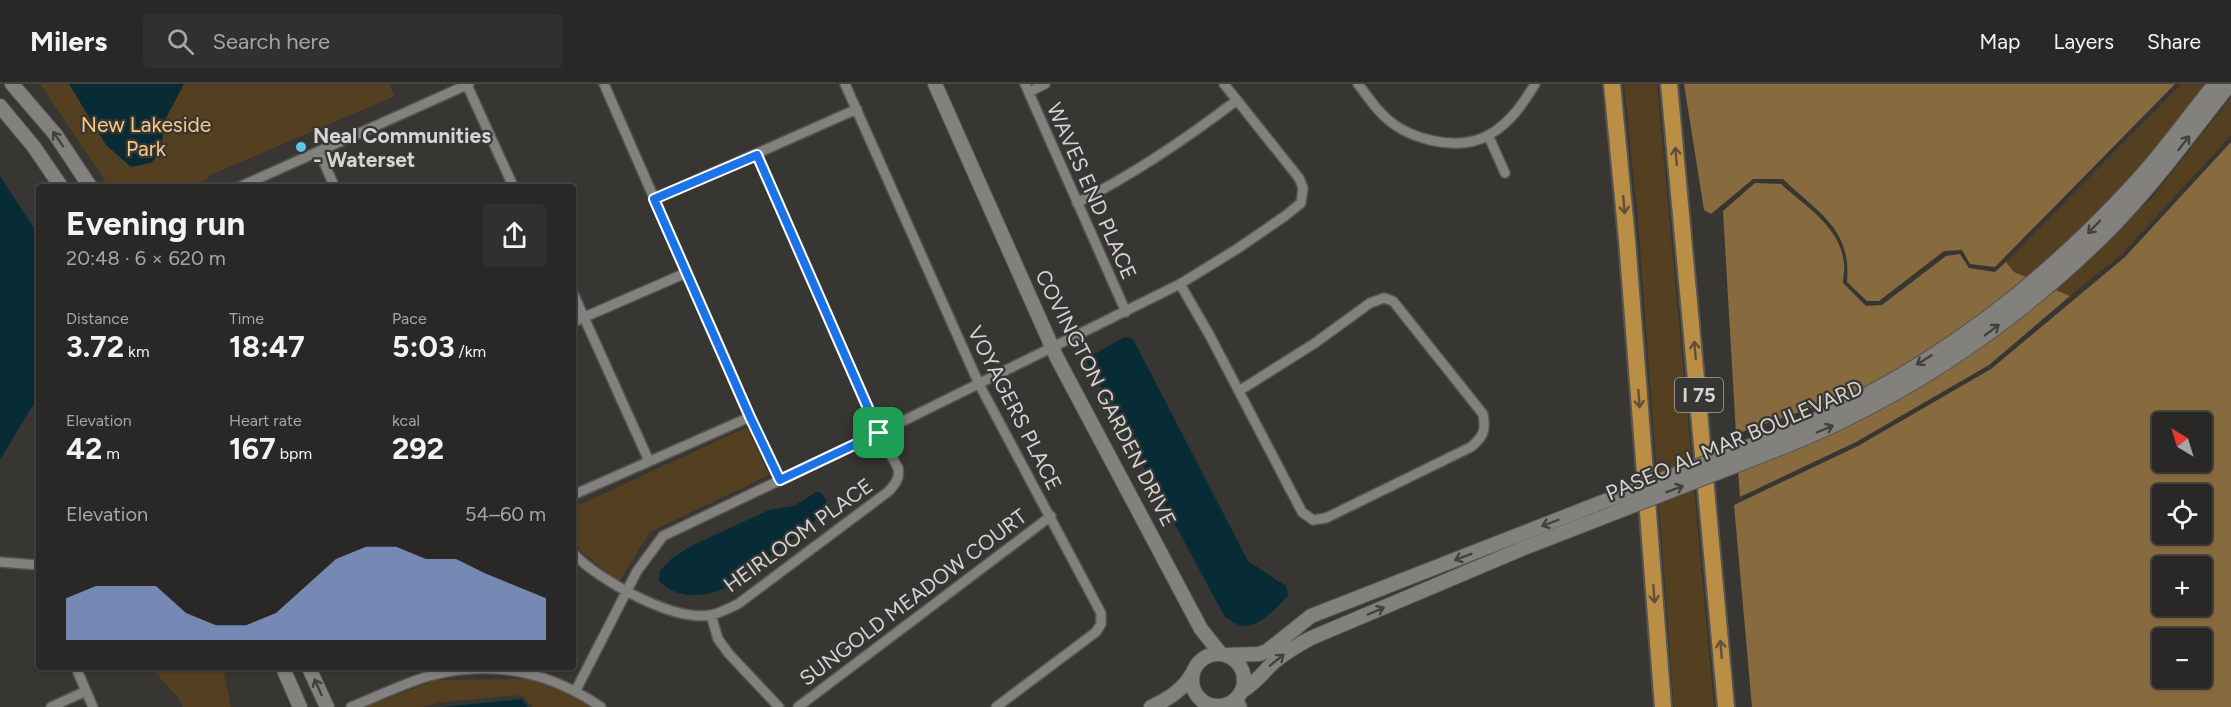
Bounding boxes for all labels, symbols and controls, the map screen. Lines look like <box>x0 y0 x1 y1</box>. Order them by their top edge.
search box <box>143 14 563 68</box>
text: Milers <box>30 24 107 58</box>
icon: search <box>164 25 197 58</box>
text: Search here <box>212 28 330 55</box>
text: Map <box>1980 29 2020 54</box>
text: Layers <box>2053 29 2114 54</box>
text: Share <box>2147 29 2201 54</box>
street label: WAVES END PLACE <box>1042 99 1142 283</box>
park label: New Lakeside Park <box>81 112 211 161</box>
place label: Neal Communities - Waterset <box>313 123 491 172</box>
one-way arrow <box>52 132 64 148</box>
one-way arrow <box>2178 135 2191 151</box>
marker: Neal Communities - Waterset <box>294 140 308 154</box>
one-way arrow <box>1671 146 1682 166</box>
one-way arrow <box>1619 194 1630 214</box>
text: Evening run <box>66 204 245 243</box>
button: share <box>483 204 546 267</box>
one-way arrow <box>2086 219 2101 234</box>
text: 20:48 · 6 × 620 m <box>66 246 226 270</box>
street label: COVINGTON GARDEN DRIVE <box>1030 265 1182 531</box>
text: Distance <box>66 309 129 328</box>
text: Time <box>229 309 264 328</box>
text: Pace <box>392 309 427 328</box>
street label: VOYAGERS PLACE <box>963 322 1067 494</box>
one-way arrow <box>1984 324 2000 337</box>
text: 3.72 <box>66 328 124 365</box>
text: 18:47 <box>229 328 305 365</box>
text: 5:03 <box>392 328 455 365</box>
one-way arrow <box>1689 340 1700 360</box>
text: km <box>124 342 150 361</box>
text: /km <box>455 342 486 361</box>
one-way arrow <box>1916 354 1933 367</box>
street label: PASEO AL MAR BOULEVARD <box>1602 374 1866 506</box>
road number: I 75 <box>1675 378 1723 412</box>
one-way arrow <box>1634 389 1645 409</box>
pin <box>853 407 904 458</box>
text: Elevation <box>66 411 132 430</box>
text: Heart rate <box>229 411 302 430</box>
text: kcal <box>392 411 420 430</box>
north arrow <box>2152 412 2212 472</box>
map controls <box>2152 412 2212 688</box>
icon: arrive <box>862 416 895 449</box>
one-way arrow <box>1815 423 1833 434</box>
text: 42 <box>66 430 102 467</box>
text: 167 <box>229 430 276 467</box>
text: 292 <box>392 430 444 467</box>
text: m <box>102 444 120 463</box>
text: bpm <box>276 444 312 463</box>
street label: HEIRLOOM PLACE <box>719 473 877 597</box>
one-way arrow <box>1665 483 1684 494</box>
button: locate <box>2152 484 2212 544</box>
text: Elevation <box>66 502 148 526</box>
text: 54–60 m <box>465 502 546 526</box>
street label: SUNGOLD MEADOW COURT <box>794 503 1032 691</box>
one-way arrow <box>1542 518 1560 529</box>
one-way arrow <box>1454 552 1472 563</box>
button: + <box>2152 556 2212 616</box>
one-way arrow <box>1649 583 1660 603</box>
one-way arrow <box>1366 605 1384 616</box>
button: − <box>2152 628 2212 688</box>
one-way arrow <box>1715 639 1726 659</box>
one-way arrow <box>1269 654 1285 667</box>
one-way arrow <box>312 679 323 697</box>

